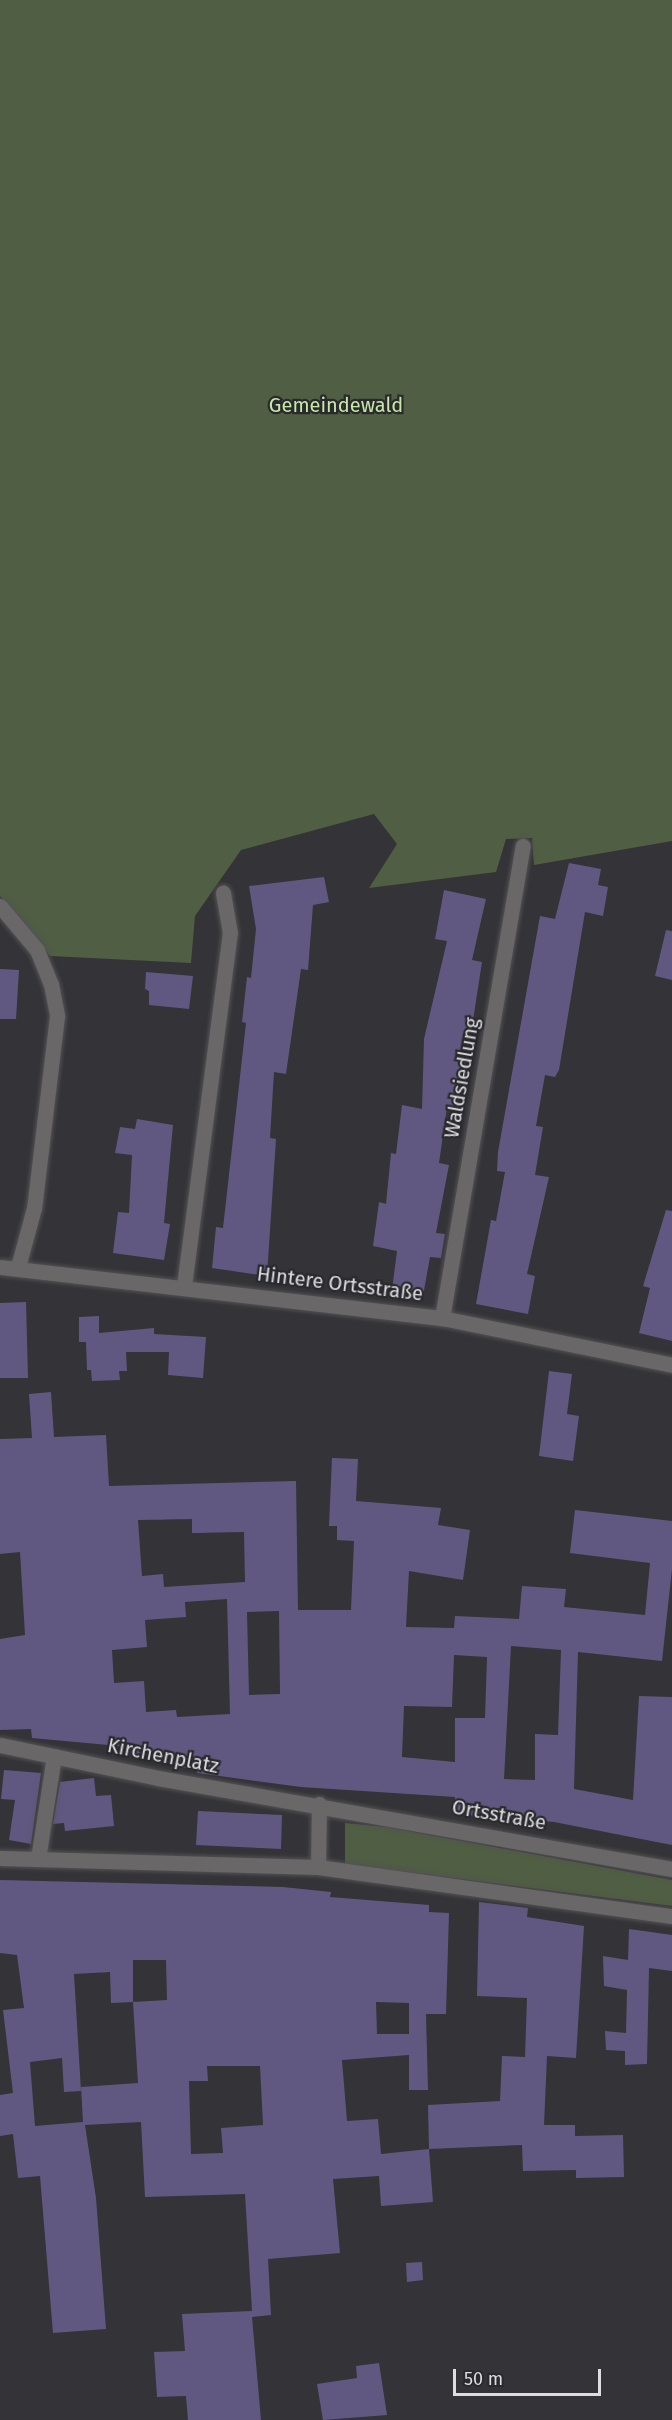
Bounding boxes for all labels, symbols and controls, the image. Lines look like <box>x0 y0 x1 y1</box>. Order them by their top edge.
park label: Gemeindewald <box>269 393 403 417</box>
street label: Waldsiedlung <box>440 1016 484 1140</box>
street label: Hintere Ortsstraße <box>256 1262 424 1306</box>
street label: Kirchenplatz <box>105 1733 221 1779</box>
street label: Ortsstraße <box>450 1795 548 1835</box>
scale bar <box>456 2357 604 2395</box>
text: 50 m <box>464 2368 503 2390</box>

